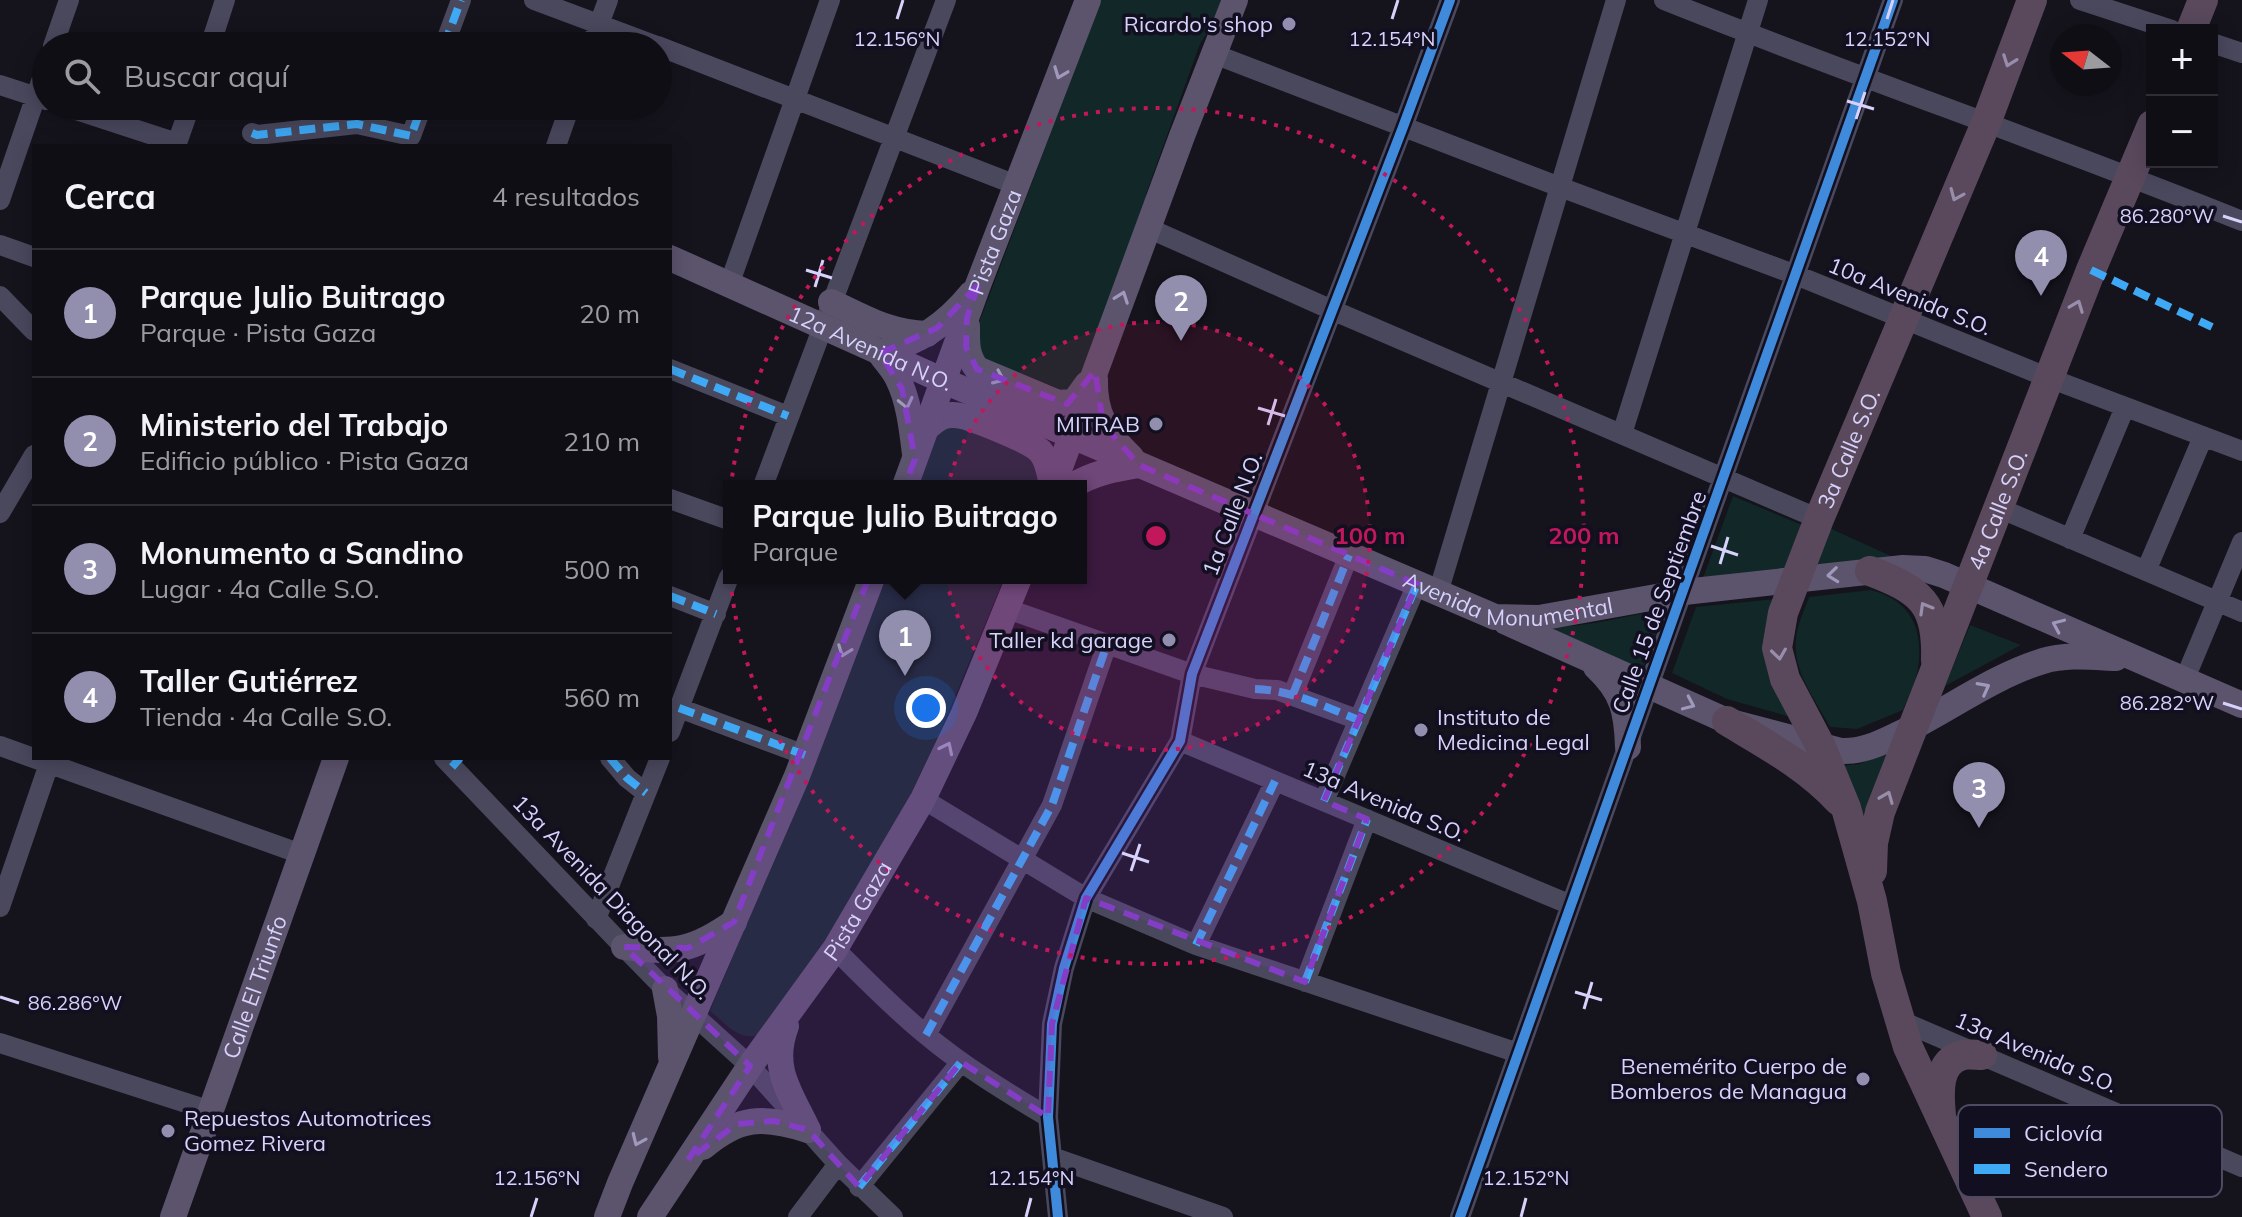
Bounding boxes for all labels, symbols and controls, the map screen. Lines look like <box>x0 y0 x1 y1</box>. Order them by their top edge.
place label: Ricardo's shop <box>1124 10 1273 38</box>
marker: Ricardo's shop <box>1280 15 1298 33</box>
north arrow <box>2050 24 2122 96</box>
map controls <box>2146 24 2218 168</box>
button: + <box>2146 24 2218 96</box>
text: 12.156°N <box>854 26 940 51</box>
text: 12.154°N <box>1349 26 1435 51</box>
text: 12.152°N <box>1844 26 1930 51</box>
search box <box>32 32 672 120</box>
icon: search <box>60 54 104 98</box>
one-way arrow <box>2003 54 2019 68</box>
text: Buscar aquí <box>124 57 289 95</box>
one-way arrow <box>1053 65 1070 79</box>
button: − <box>2146 96 2218 168</box>
text: Cerca <box>64 175 156 218</box>
text: 4 resultados <box>492 180 640 213</box>
street label: Pista Gaza <box>962 185 1028 298</box>
one-way arrow <box>1949 187 1966 201</box>
text: 86.280°W <box>2120 203 2214 228</box>
pin: 4 <box>2015 230 2067 296</box>
street label: 10a Avenida S.O. <box>1824 251 1996 341</box>
pin: 2 <box>1155 275 1207 341</box>
text: Parque Julio Buitrago <box>140 278 445 316</box>
one-way arrow <box>1113 291 1129 305</box>
text: 1 <box>82 297 98 330</box>
text: 20 m <box>579 297 640 330</box>
street label: 12a Avenida N.O. <box>784 299 957 397</box>
one-way arrow <box>2068 300 2084 314</box>
text: Parque · Pista Gaza <box>140 316 376 349</box>
one-way arrow <box>991 368 1005 385</box>
street label: 3a Calle S.O. <box>1811 385 1886 513</box>
one-way arrow <box>896 396 913 409</box>
text: Ministerio del Trabajo <box>140 406 448 444</box>
place label: MITRAB <box>1056 410 1140 438</box>
marker: MITRAB <box>1147 415 1165 433</box>
text: 2 <box>82 425 98 458</box>
text: 210 m <box>564 425 640 458</box>
text: Edificio público · Pista Gaza <box>140 444 469 477</box>
street label: 4a Calle S.O. <box>1961 446 2034 574</box>
street label: 1a Calle N.O. <box>1196 448 1268 580</box>
popup <box>723 480 1087 584</box>
street label: Calle 15 de Septiembre <box>1606 487 1712 717</box>
text: Parque Julio Buitrago <box>752 497 1058 535</box>
text: 100 m <box>1334 520 1406 550</box>
text: 200 m <box>1548 520 1620 550</box>
centre of rings <box>1142 522 1170 550</box>
text: Monumento a Sandino <box>140 534 464 572</box>
text: Parque <box>752 535 838 568</box>
text: 3 <box>82 553 98 586</box>
text: 500 m <box>564 553 640 586</box>
street label: Avenida Monumental <box>1399 565 1615 632</box>
one-way arrow <box>1826 567 1839 584</box>
text: Lugar · 4a Calle S.O. <box>140 572 379 605</box>
one-way arrow <box>1919 602 1935 617</box>
pin: 1 <box>879 610 931 676</box>
one-way arrow <box>2051 619 2066 635</box>
place label: Taller kd garage <box>989 626 1153 654</box>
marker: Taller kd garage <box>1160 631 1178 649</box>
one-way arrow <box>838 643 854 657</box>
one-way arrow <box>1770 648 1787 661</box>
text: Taller Gutiérrez <box>140 662 358 700</box>
text: 4 <box>82 681 98 714</box>
text: 560 m <box>564 681 640 714</box>
one-way arrow <box>1975 683 1990 698</box>
your location <box>906 688 946 728</box>
text: 86.282°W <box>2120 690 2214 715</box>
one-way arrow <box>1680 694 1695 710</box>
text: Tienda · 4a Calle S.O. <box>140 700 392 733</box>
place label: Instituto de Medicina Legal <box>1437 703 1590 756</box>
marker: Instituto de Medicina Legal <box>1412 721 1430 739</box>
one-way arrow <box>937 742 953 757</box>
street label: 13a Avenida S.O. <box>1299 754 1469 848</box>
pin: 3 <box>1953 762 2005 828</box>
street label: 13a Avenida Diagonal N.O. <box>507 789 717 1005</box>
one-way arrow <box>1877 791 1893 805</box>
street label: Pista Gaza <box>817 856 898 966</box>
street label: Calle El Triunfo <box>216 912 293 1063</box>
text: 86.286°W <box>28 990 122 1015</box>
street label: 13a Avenida S.O. <box>1951 1005 2121 1099</box>
place label: Benemérito Cuerpo de Bomberos de Managua <box>1610 1052 1847 1105</box>
marker: Benemérito Cuerpo de Bomberos de Managua <box>1854 1070 1872 1088</box>
place label: Repuestos Automotrices Gomez Rivera <box>184 1104 432 1157</box>
legend <box>1958 1105 2222 1197</box>
text: Ciclovía <box>2024 1119 2103 1147</box>
marker: Repuestos Automotrices Gomez Rivera <box>159 1122 177 1140</box>
one-way arrow <box>632 1132 648 1146</box>
text: Sendero <box>2024 1155 2108 1183</box>
text: 12.156°N <box>494 1165 580 1190</box>
text: 12.154°N <box>988 1165 1074 1190</box>
text: 12.152°N <box>1483 1165 1569 1190</box>

